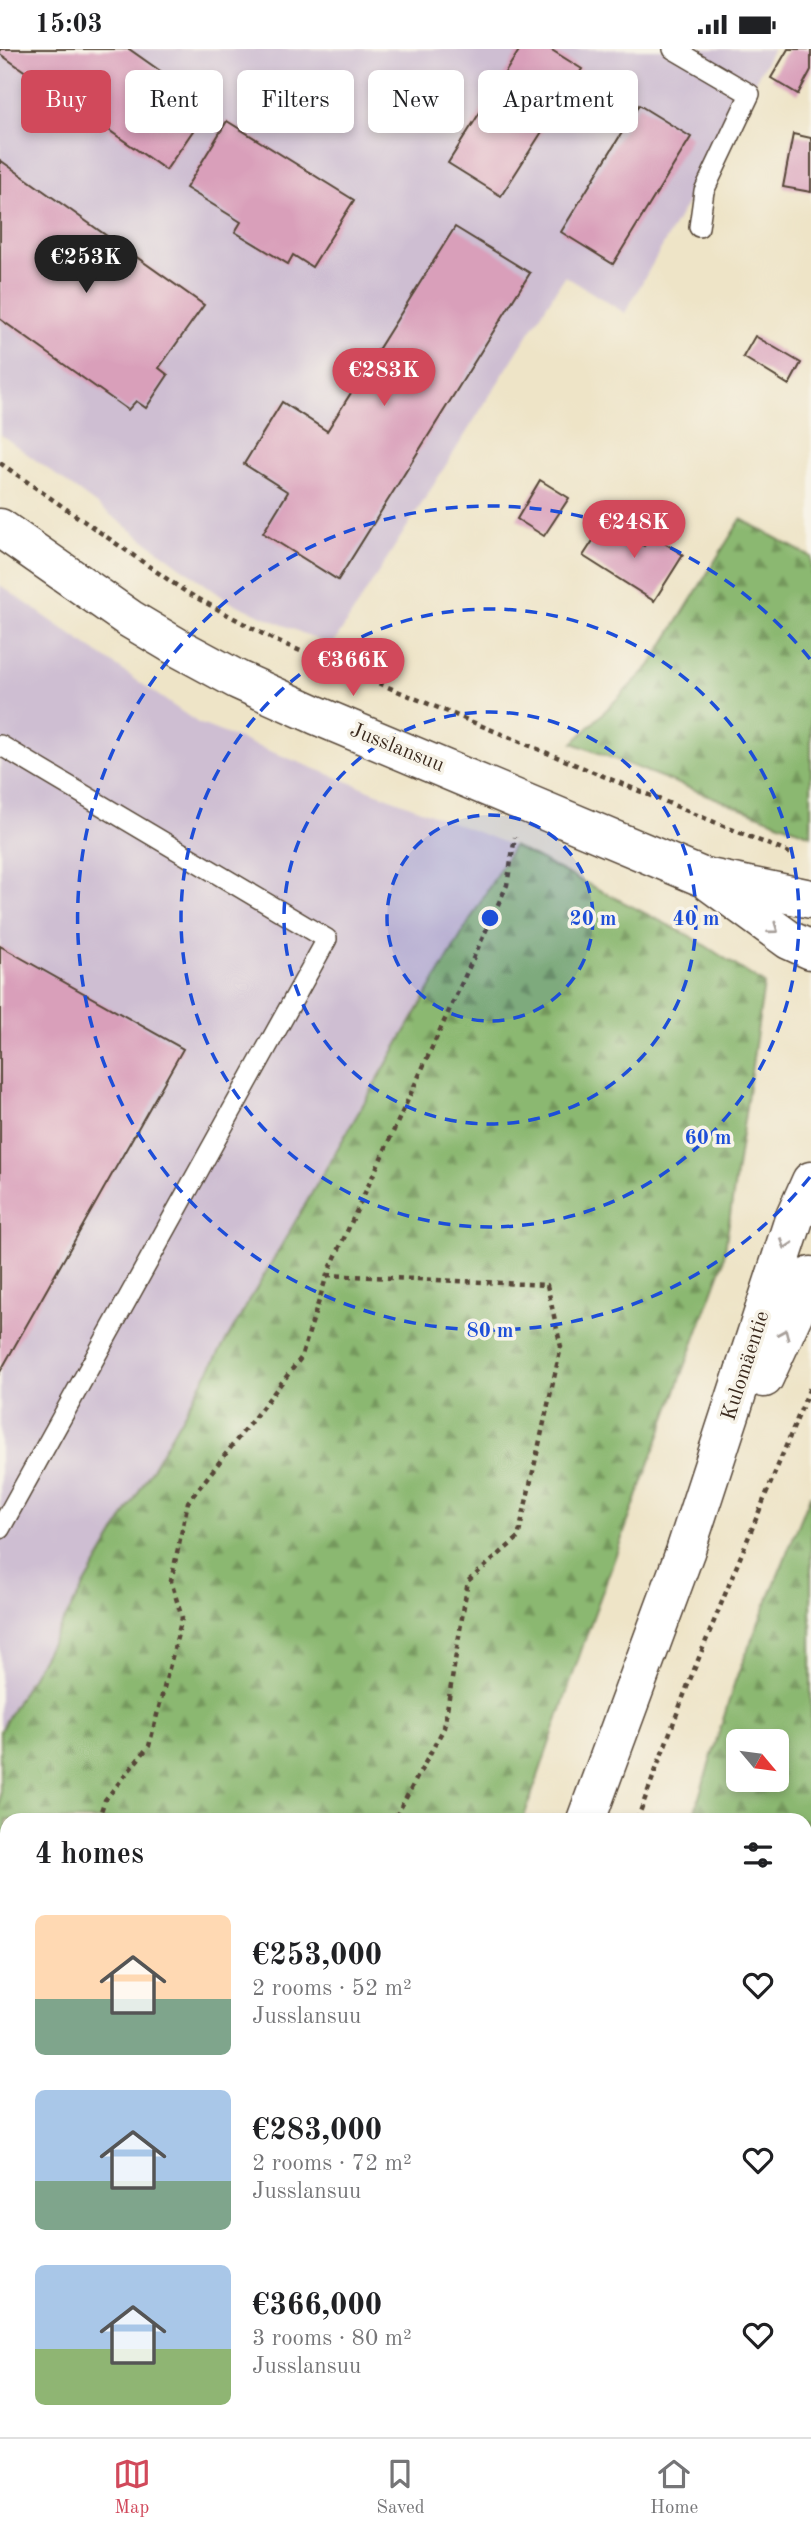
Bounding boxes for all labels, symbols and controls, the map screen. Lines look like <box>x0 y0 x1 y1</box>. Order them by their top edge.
text: 15:03 <box>35 12 103 38</box>
chip: Buy <box>21 70 111 133</box>
chip: Rent <box>125 70 223 133</box>
chip: Filters <box>237 70 354 133</box>
chip: New <box>368 70 464 133</box>
chip: Apartment <box>478 70 638 133</box>
pin: €253K <box>37 236 135 295</box>
text: €253K <box>50 246 122 269</box>
pin: €283K <box>335 349 433 408</box>
text: €283K <box>348 359 420 382</box>
pin: €248K <box>585 501 683 560</box>
text: €248K <box>598 511 670 534</box>
pin: €366K <box>304 639 402 698</box>
text: €366K <box>317 649 389 672</box>
street label: Jusslansuu <box>347 720 447 776</box>
centre of rings <box>478 906 502 930</box>
text: 20 m <box>569 909 617 930</box>
text: 40 m <box>672 909 720 930</box>
one-way arrow <box>766 921 779 933</box>
text: 60 m <box>684 1128 732 1149</box>
one-way arrow <box>780 1237 794 1250</box>
street label: Kulomäentie <box>718 1309 774 1423</box>
text: 80 m <box>466 1321 514 1342</box>
one-way arrow <box>776 1329 790 1341</box>
north arrow <box>726 1729 789 1792</box>
map controls <box>726 1729 789 1792</box>
icon: filters <box>739 1836 777 1874</box>
text: 4 homes <box>35 1840 144 1870</box>
text: €253,000 <box>252 1941 382 1971</box>
icon: home <box>91 1943 175 2027</box>
icon: heart <box>739 1966 777 2004</box>
text: 2 rooms · 52 m² <box>252 1977 412 2000</box>
text: Jusslansuu <box>252 2005 361 2028</box>
text: €283,000 <box>252 2116 382 2146</box>
icon: home <box>91 2118 175 2202</box>
icon: heart <box>739 2141 777 2179</box>
text: 2 rooms · 72 m² <box>252 2152 412 2175</box>
text: Jusslansuu <box>252 2180 361 2203</box>
text: €366,000 <box>252 2291 382 2321</box>
icon: home <box>91 2293 175 2377</box>
icon: heart <box>739 2316 777 2354</box>
text: 3 rooms · 80 m² <box>252 2327 412 2350</box>
text: Jusslansuu <box>252 2355 361 2378</box>
tab: Map <box>113 2455 151 2520</box>
tab: Saved <box>376 2455 425 2520</box>
tab: Home <box>650 2455 698 2520</box>

